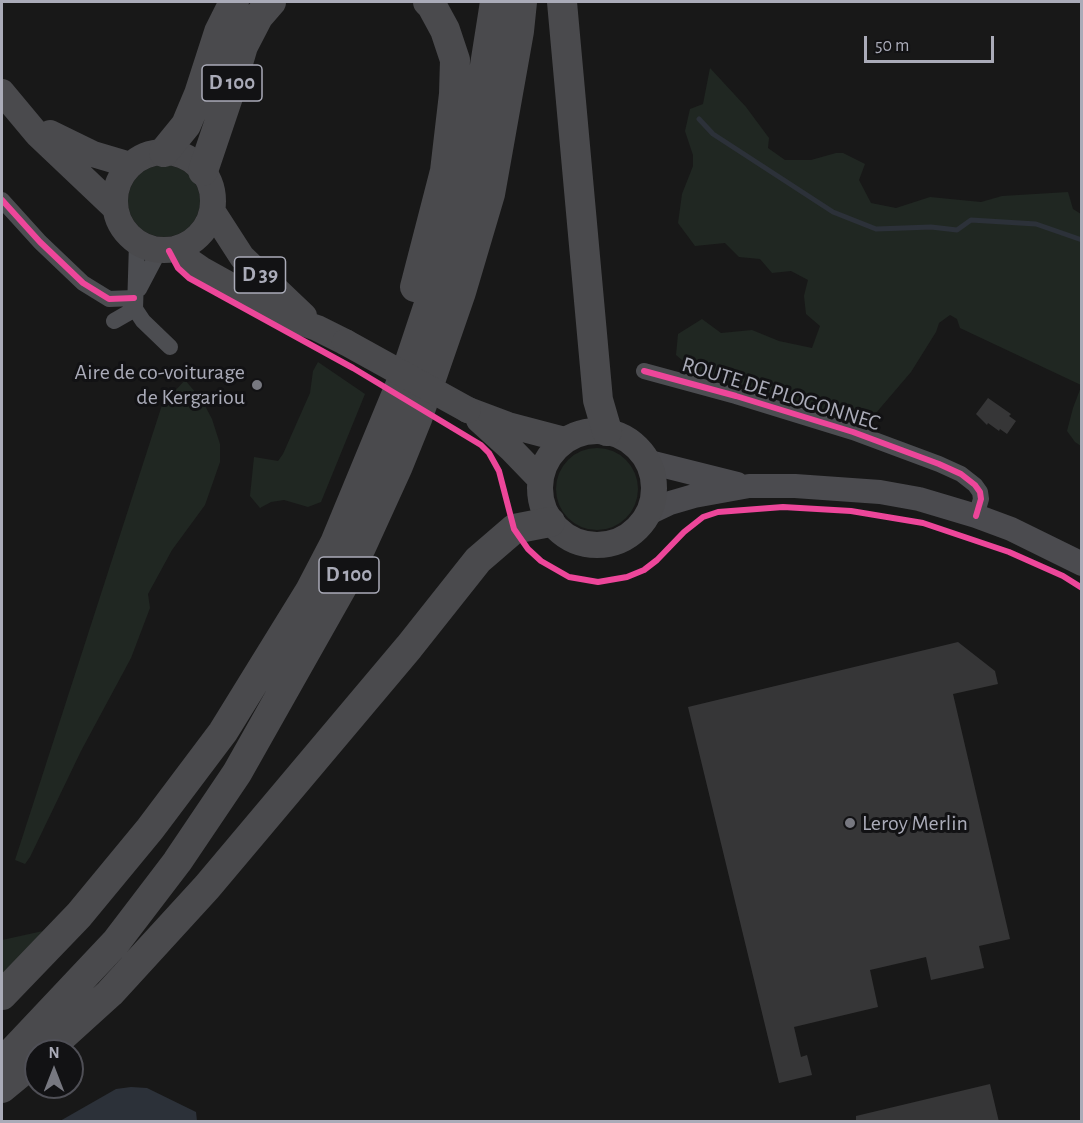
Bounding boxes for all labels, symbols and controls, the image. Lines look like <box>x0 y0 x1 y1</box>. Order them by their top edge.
scale bar <box>867 24 998 62</box>
text: 50 m <box>875 37 909 55</box>
road number: D 100 <box>202 65 262 101</box>
road number: D 39 <box>234 257 286 293</box>
street label: ROUTE DE PLOGONNEC <box>679 351 883 437</box>
place label: Aire de co-voiturage de Kergariou <box>75 359 245 410</box>
marker: Aire de co-voiturage de Kergariou <box>250 378 264 392</box>
road number: D 100 <box>319 557 379 593</box>
place label: Leroy Merlin <box>862 810 968 836</box>
marker: Leroy Merlin <box>843 816 857 830</box>
north arrow <box>24 1039 84 1099</box>
text: N <box>48 1045 60 1061</box>

